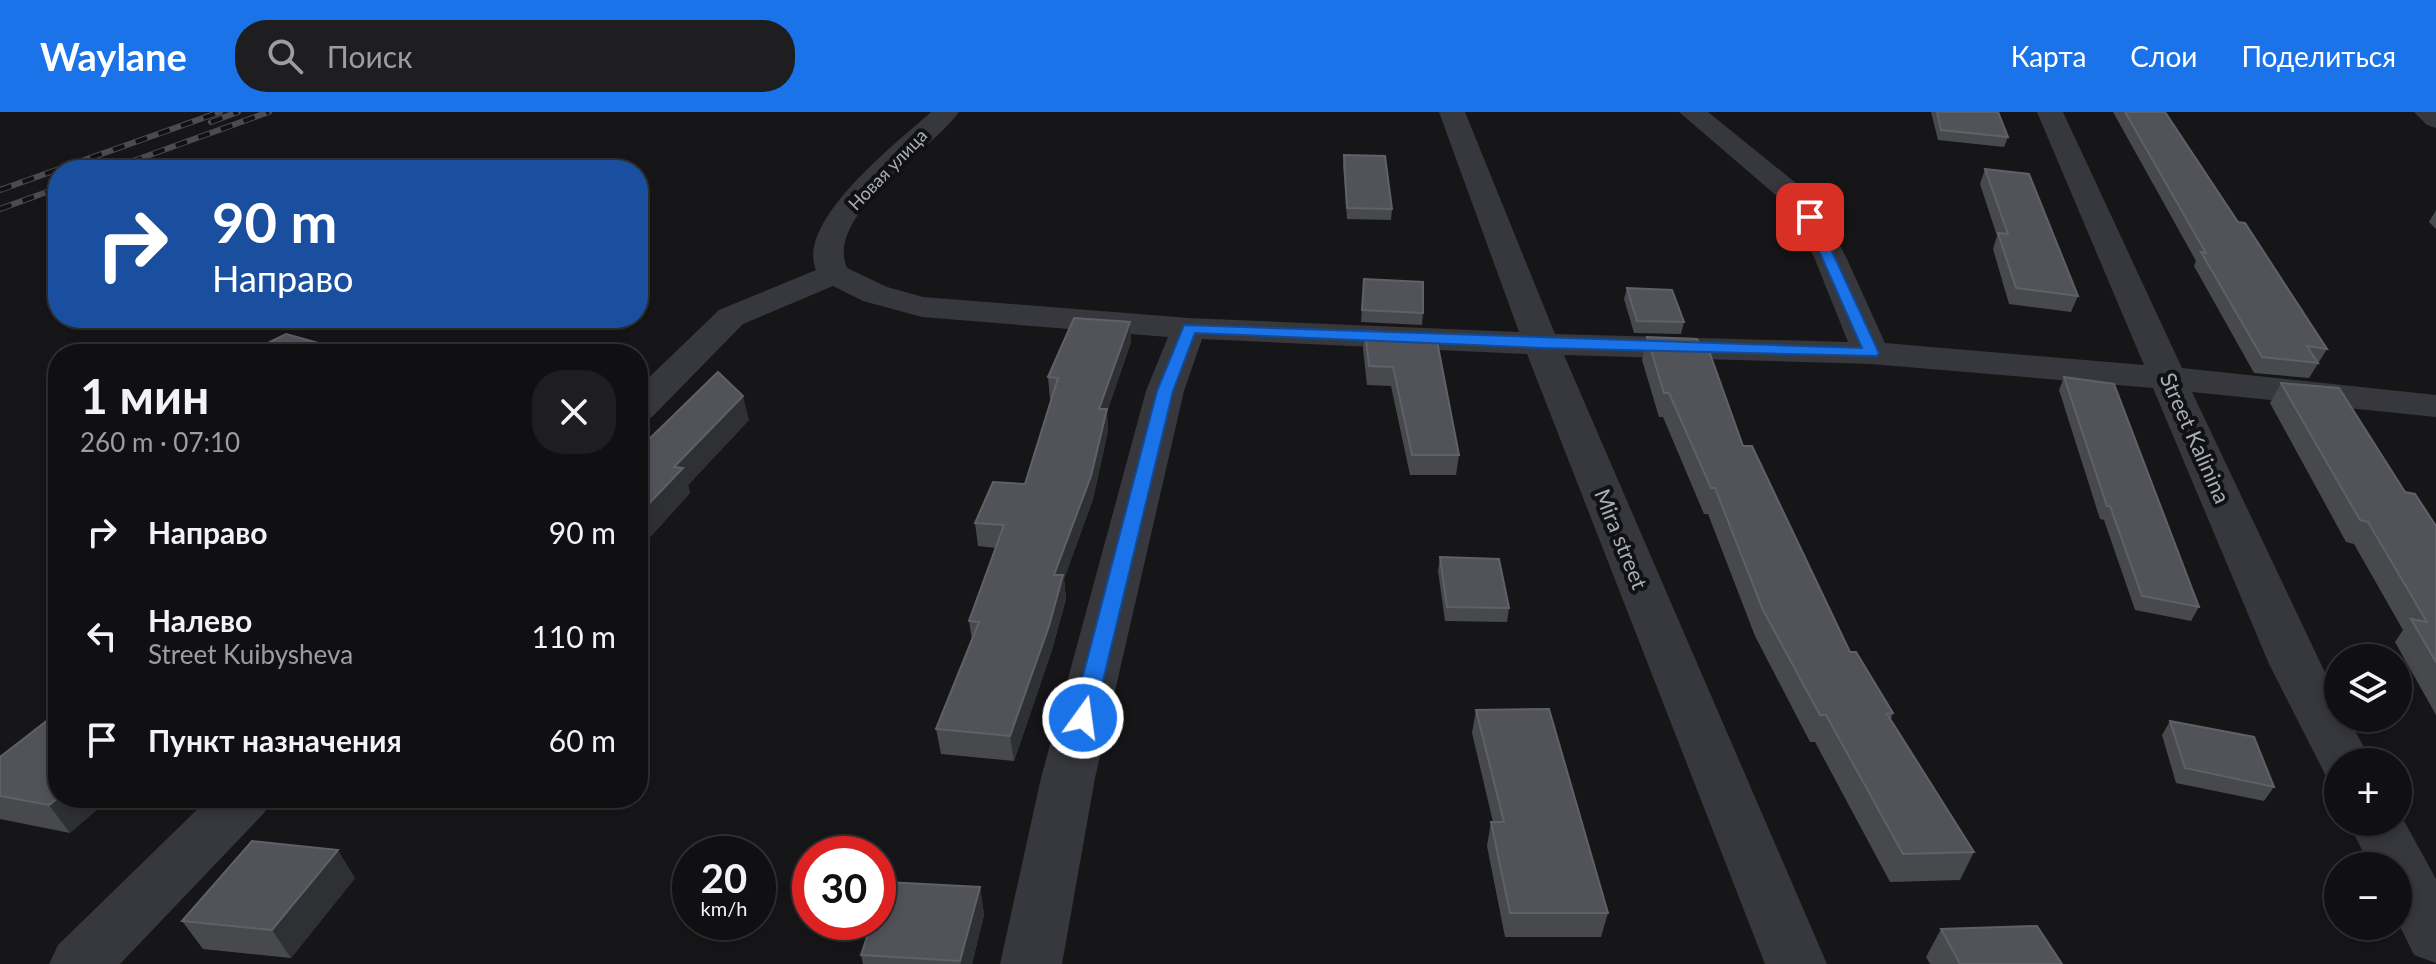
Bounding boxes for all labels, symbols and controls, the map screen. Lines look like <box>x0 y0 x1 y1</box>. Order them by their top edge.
search box <box>235 20 795 92</box>
text: Waylane <box>40 33 187 79</box>
icon: search <box>263 34 307 78</box>
text: Поиск <box>327 38 413 74</box>
text: Карта <box>2011 39 2086 73</box>
text: Слои <box>2130 39 2197 73</box>
text: Поделиться <box>2241 39 2396 73</box>
street label: Новая улица <box>843 124 931 214</box>
pin <box>1776 183 1844 251</box>
text: 90 m <box>212 188 337 255</box>
icon: right <box>80 192 184 296</box>
icon: arrive <box>1788 195 1832 239</box>
text: Направо <box>212 256 353 300</box>
text: 1 мин <box>80 367 209 424</box>
street label: Street Kalinina <box>2155 368 2236 507</box>
button: close <box>532 370 616 454</box>
text: 260 m · 07:10 <box>80 426 240 458</box>
street label: Mira street <box>1589 485 1654 593</box>
icon: right <box>80 510 124 554</box>
text: Направо <box>148 514 268 550</box>
text: 90 m <box>549 514 616 550</box>
text: Налево <box>148 602 252 638</box>
icon: left <box>80 614 124 658</box>
text: 110 m <box>531 618 616 654</box>
text: Street Kuibysheva <box>148 638 353 670</box>
map controls <box>2324 644 2412 940</box>
button: layers <box>2324 644 2412 732</box>
position arrow <box>1041 676 1125 760</box>
icon: arrive <box>80 718 124 762</box>
text: Пункт назначения <box>148 722 402 758</box>
text: 60 m <box>549 722 616 758</box>
button: + <box>2324 748 2412 836</box>
speed limit sign: 30 <box>792 836 896 940</box>
button: − <box>2324 852 2412 940</box>
text: 20 <box>701 854 747 902</box>
text: km/h <box>701 896 747 920</box>

